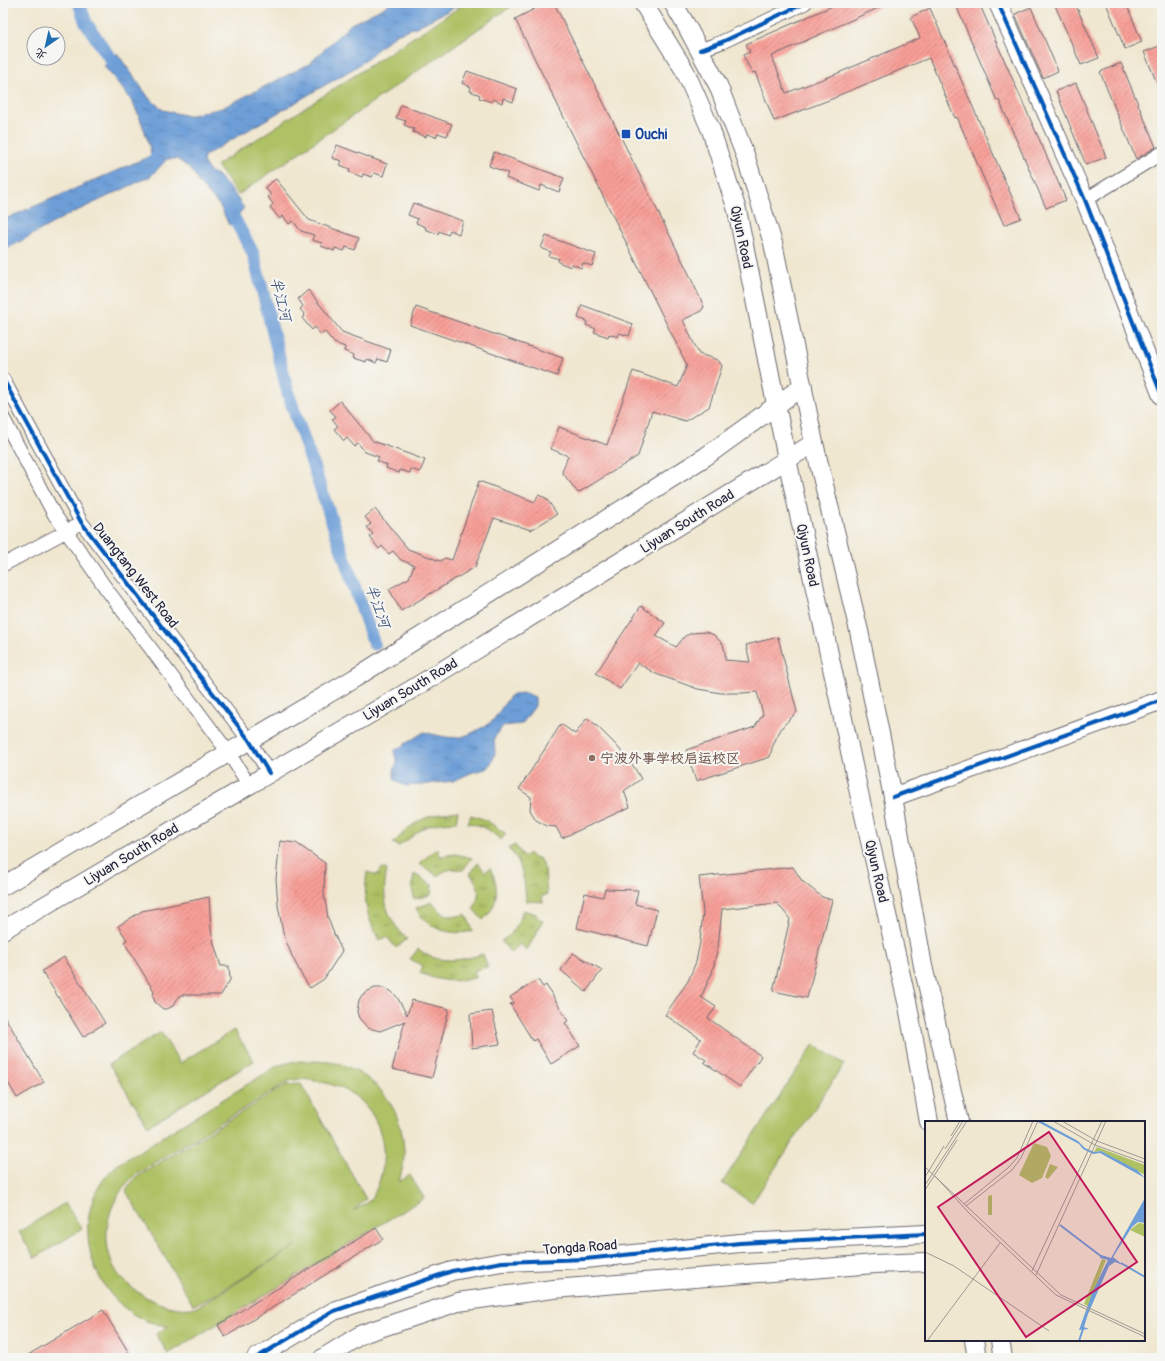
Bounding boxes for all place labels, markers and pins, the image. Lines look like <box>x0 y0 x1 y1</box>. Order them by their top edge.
place label: Ouchi <box>635 126 668 143</box>
marker: Ouchi <box>620 128 632 140</box>
place label: 宁波外事学校启运校区 <box>600 750 740 767</box>
marker: 宁波外事学校启运校区 <box>587 753 597 763</box>

